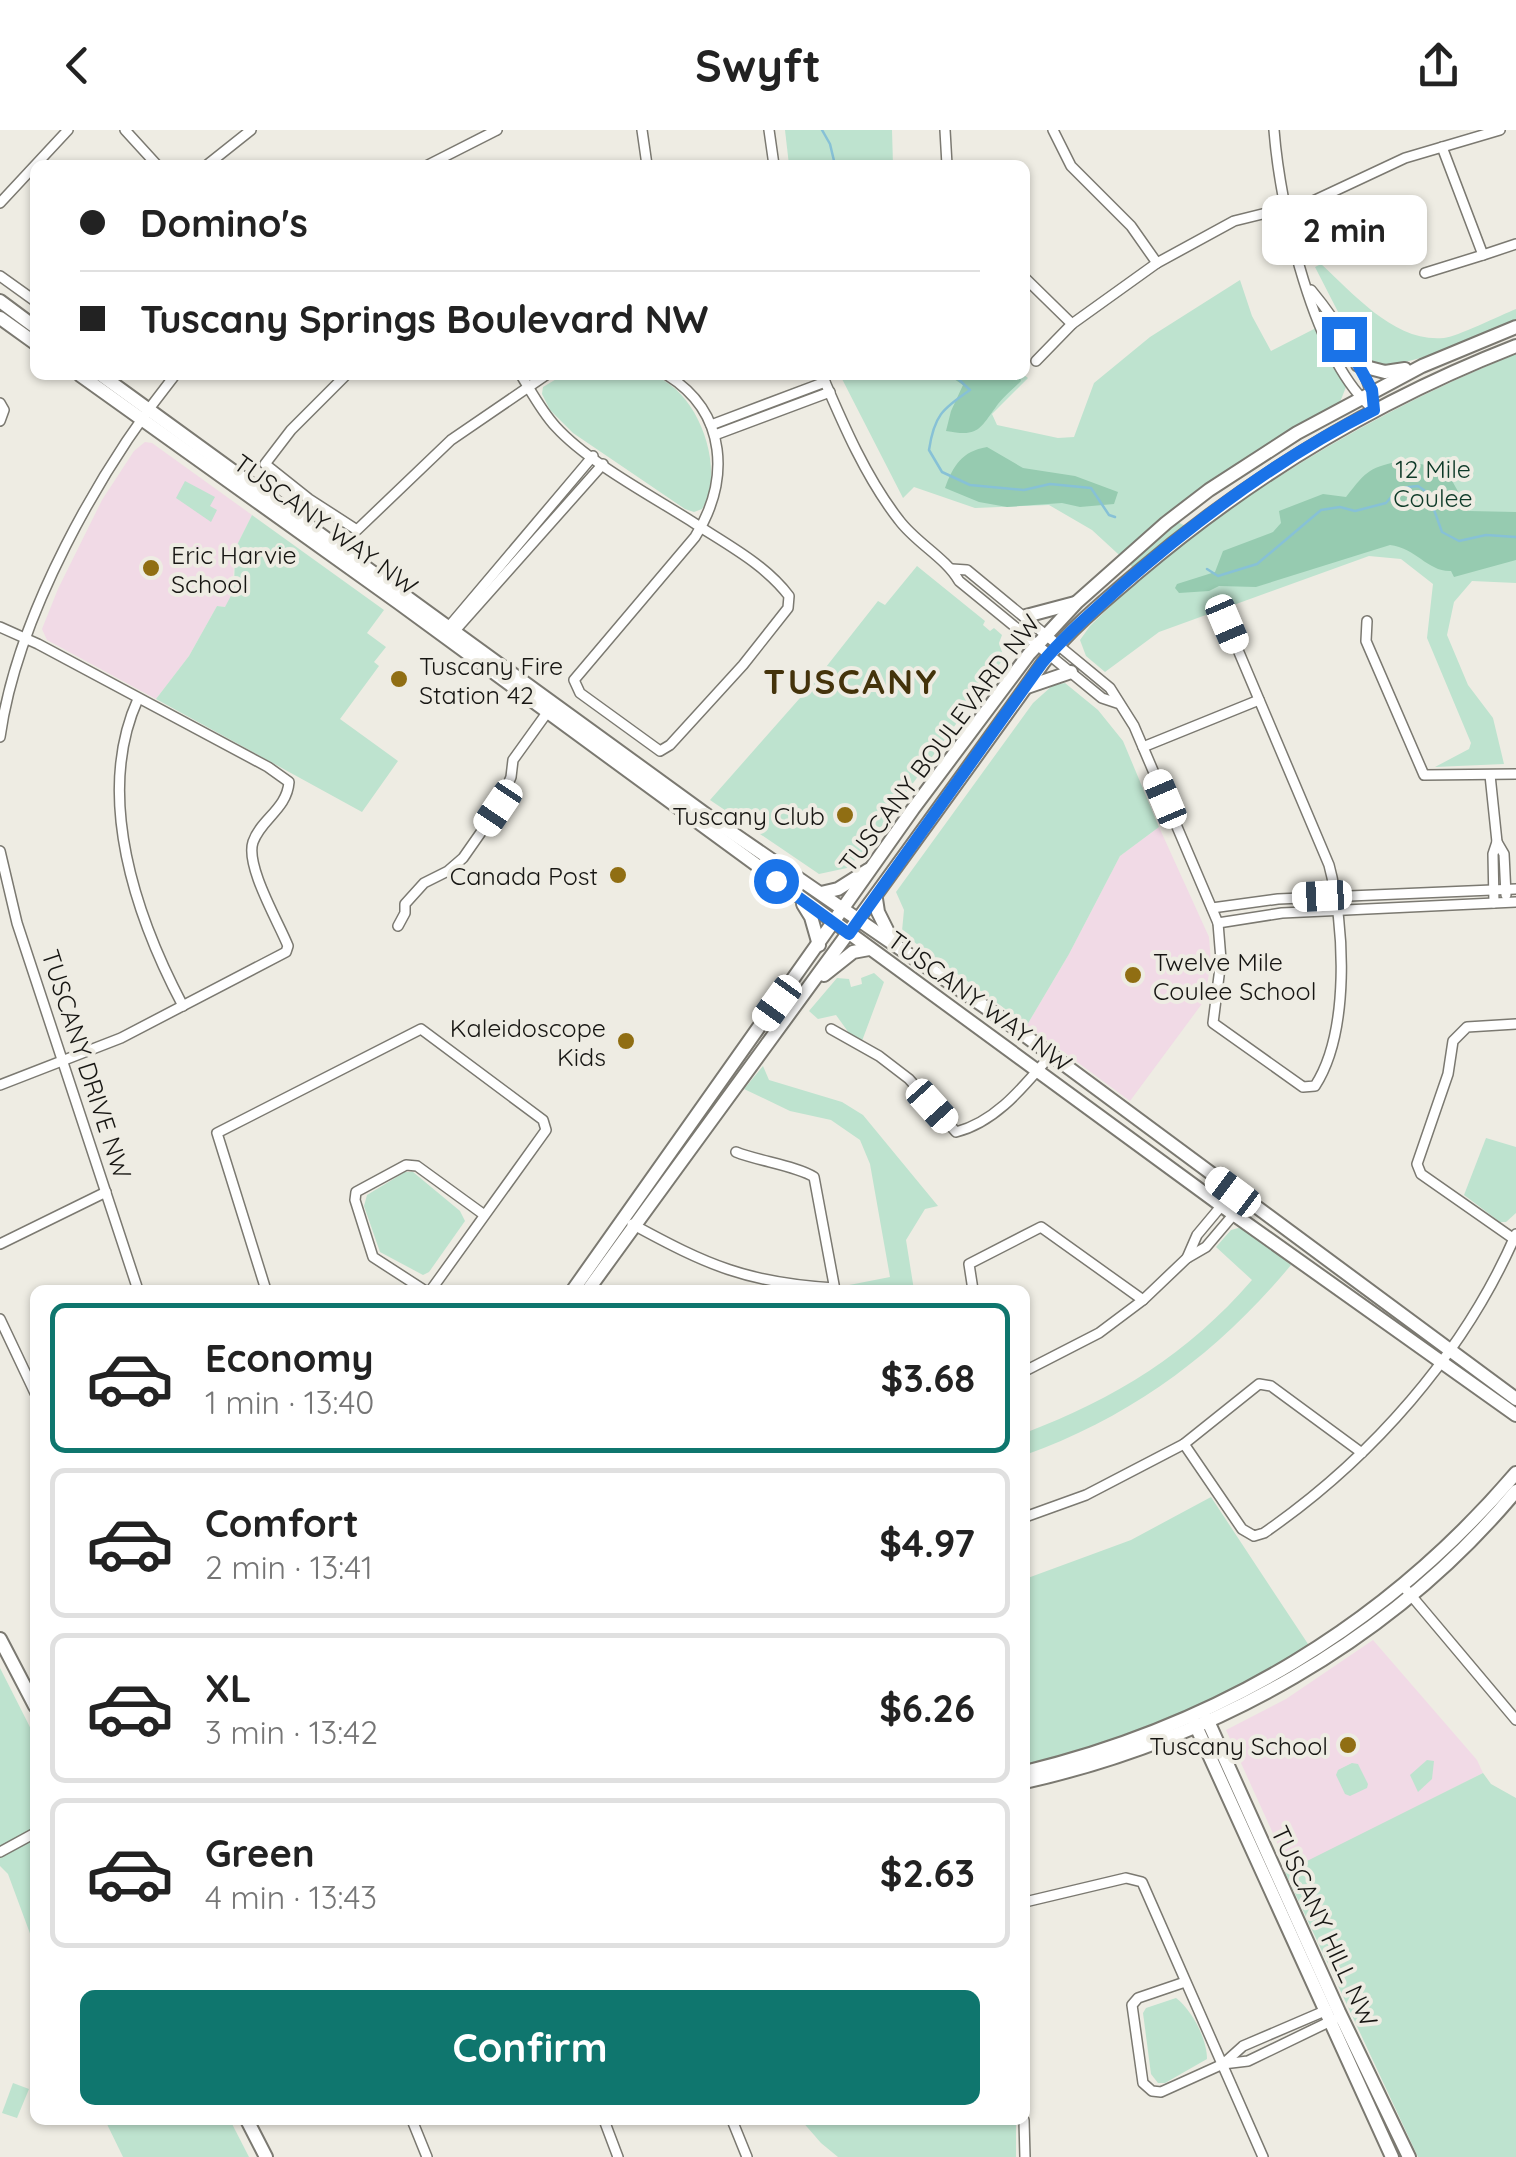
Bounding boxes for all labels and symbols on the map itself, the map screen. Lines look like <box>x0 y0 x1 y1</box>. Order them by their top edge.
callout: 2 min <box>1262 194 1426 264</box>
route end <box>1322 317 1367 362</box>
street label: TUSCANY WAY NW <box>228 447 424 601</box>
park label: 12 Mile Coulee <box>1393 453 1473 513</box>
place label: Eric Harvie School <box>171 539 297 599</box>
marker: Eric Harvie School <box>140 557 162 579</box>
car <box>1201 591 1253 657</box>
street label: TUSCANY BOULEVARD NW <box>832 608 1046 878</box>
place label: Tuscany Fire Station 42 <box>419 650 563 710</box>
district label: TUSCANY <box>763 659 939 703</box>
marker: Tuscany Fire Station 42 <box>388 668 410 690</box>
car <box>1139 766 1191 832</box>
car <box>469 775 527 841</box>
place label: Tuscany Club <box>672 800 825 831</box>
marker: Tuscany Club <box>834 804 856 826</box>
route start <box>754 859 799 904</box>
place label: Canada Post <box>450 860 598 891</box>
marker: Canada Post <box>607 864 629 886</box>
car <box>1291 879 1353 913</box>
street label: TUSCANY WAY NW <box>882 924 1078 1078</box>
street label: TUSCANY DRIVE NW <box>35 945 139 1183</box>
place label: Twelve Mile Coulee School <box>1153 946 1316 1006</box>
marker: Twelve Mile Coulee School <box>1122 964 1144 986</box>
car <box>747 970 807 1036</box>
place label: Kaleidoscope Kids <box>450 1012 606 1072</box>
marker: Kaleidoscope Kids <box>615 1030 637 1052</box>
car <box>901 1074 963 1138</box>
car <box>1200 1162 1266 1222</box>
place label: Tuscany School <box>1149 1730 1328 1761</box>
marker: Tuscany School <box>1337 1734 1359 1756</box>
street label: TUSCANY HILL NW <box>1265 1821 1385 2031</box>

